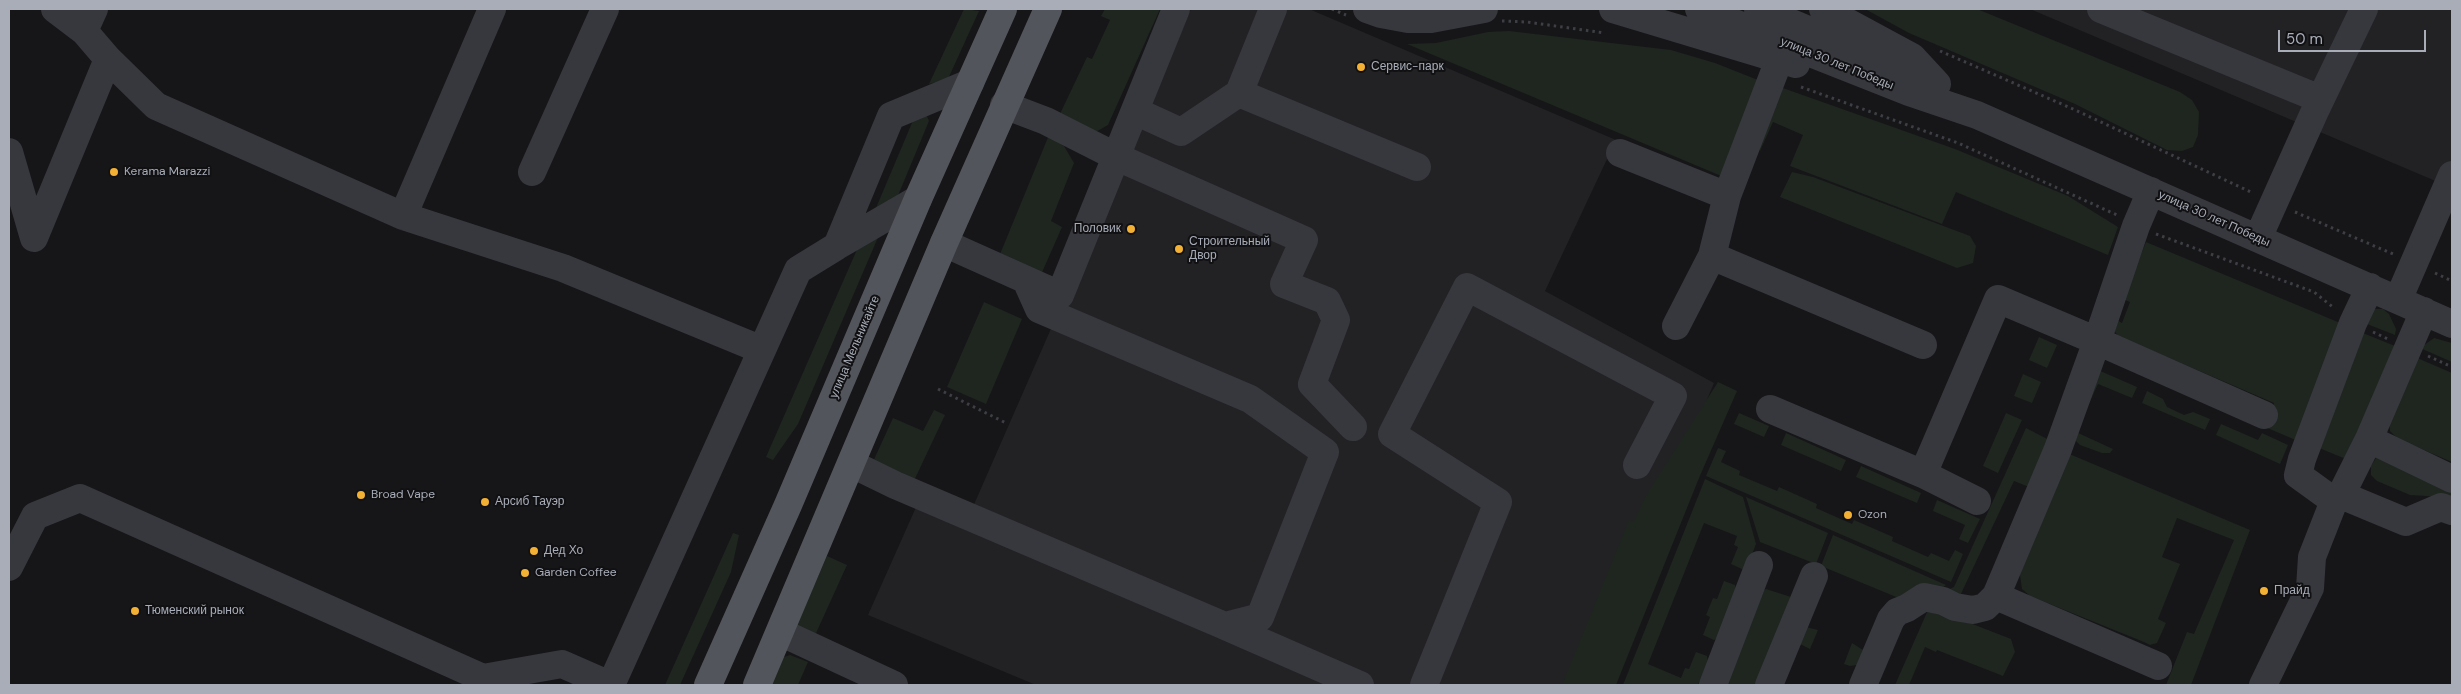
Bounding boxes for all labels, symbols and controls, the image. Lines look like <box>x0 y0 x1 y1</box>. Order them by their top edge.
scale bar <box>2281 20 2428 52</box>
text: 50 m <box>2286 29 2323 49</box>
street label: улица 30 лет Победы <box>1778 35 1896 93</box>
place label: Сервис-парк <box>1371 60 1444 74</box>
marker: Сервис-парк <box>1355 61 1367 73</box>
place label: Kerama Marazzi <box>124 165 210 179</box>
marker: Kerama Marazzi <box>108 166 120 178</box>
street label: улица 30 лет Победы <box>2156 188 2272 250</box>
place label: Половик <box>1074 222 1121 236</box>
marker: Половик <box>1125 223 1137 235</box>
place label: Строительный Двор <box>1189 235 1270 263</box>
marker: Строительный Двор <box>1173 243 1185 255</box>
street label: улица Мельникайте <box>827 294 883 400</box>
place label: Broad Vape <box>371 488 435 502</box>
marker: Broad Vape <box>355 489 367 501</box>
place label: Арсиб Тауэр <box>495 495 564 509</box>
marker: Арсиб Тауэр <box>479 496 491 508</box>
place label: Ozon <box>1858 508 1887 522</box>
marker: Ozon <box>1842 509 1854 521</box>
place label: Дед Хо <box>544 544 583 558</box>
marker: Дед Хо <box>528 545 540 557</box>
place label: Garden Coffee <box>535 566 617 580</box>
marker: Garden Coffee <box>519 567 531 579</box>
place label: Прайд <box>2274 584 2310 598</box>
marker: Прайд <box>2258 585 2270 597</box>
place label: Тюменский рынок <box>145 604 244 618</box>
marker: Тюменский рынок <box>129 605 141 617</box>

